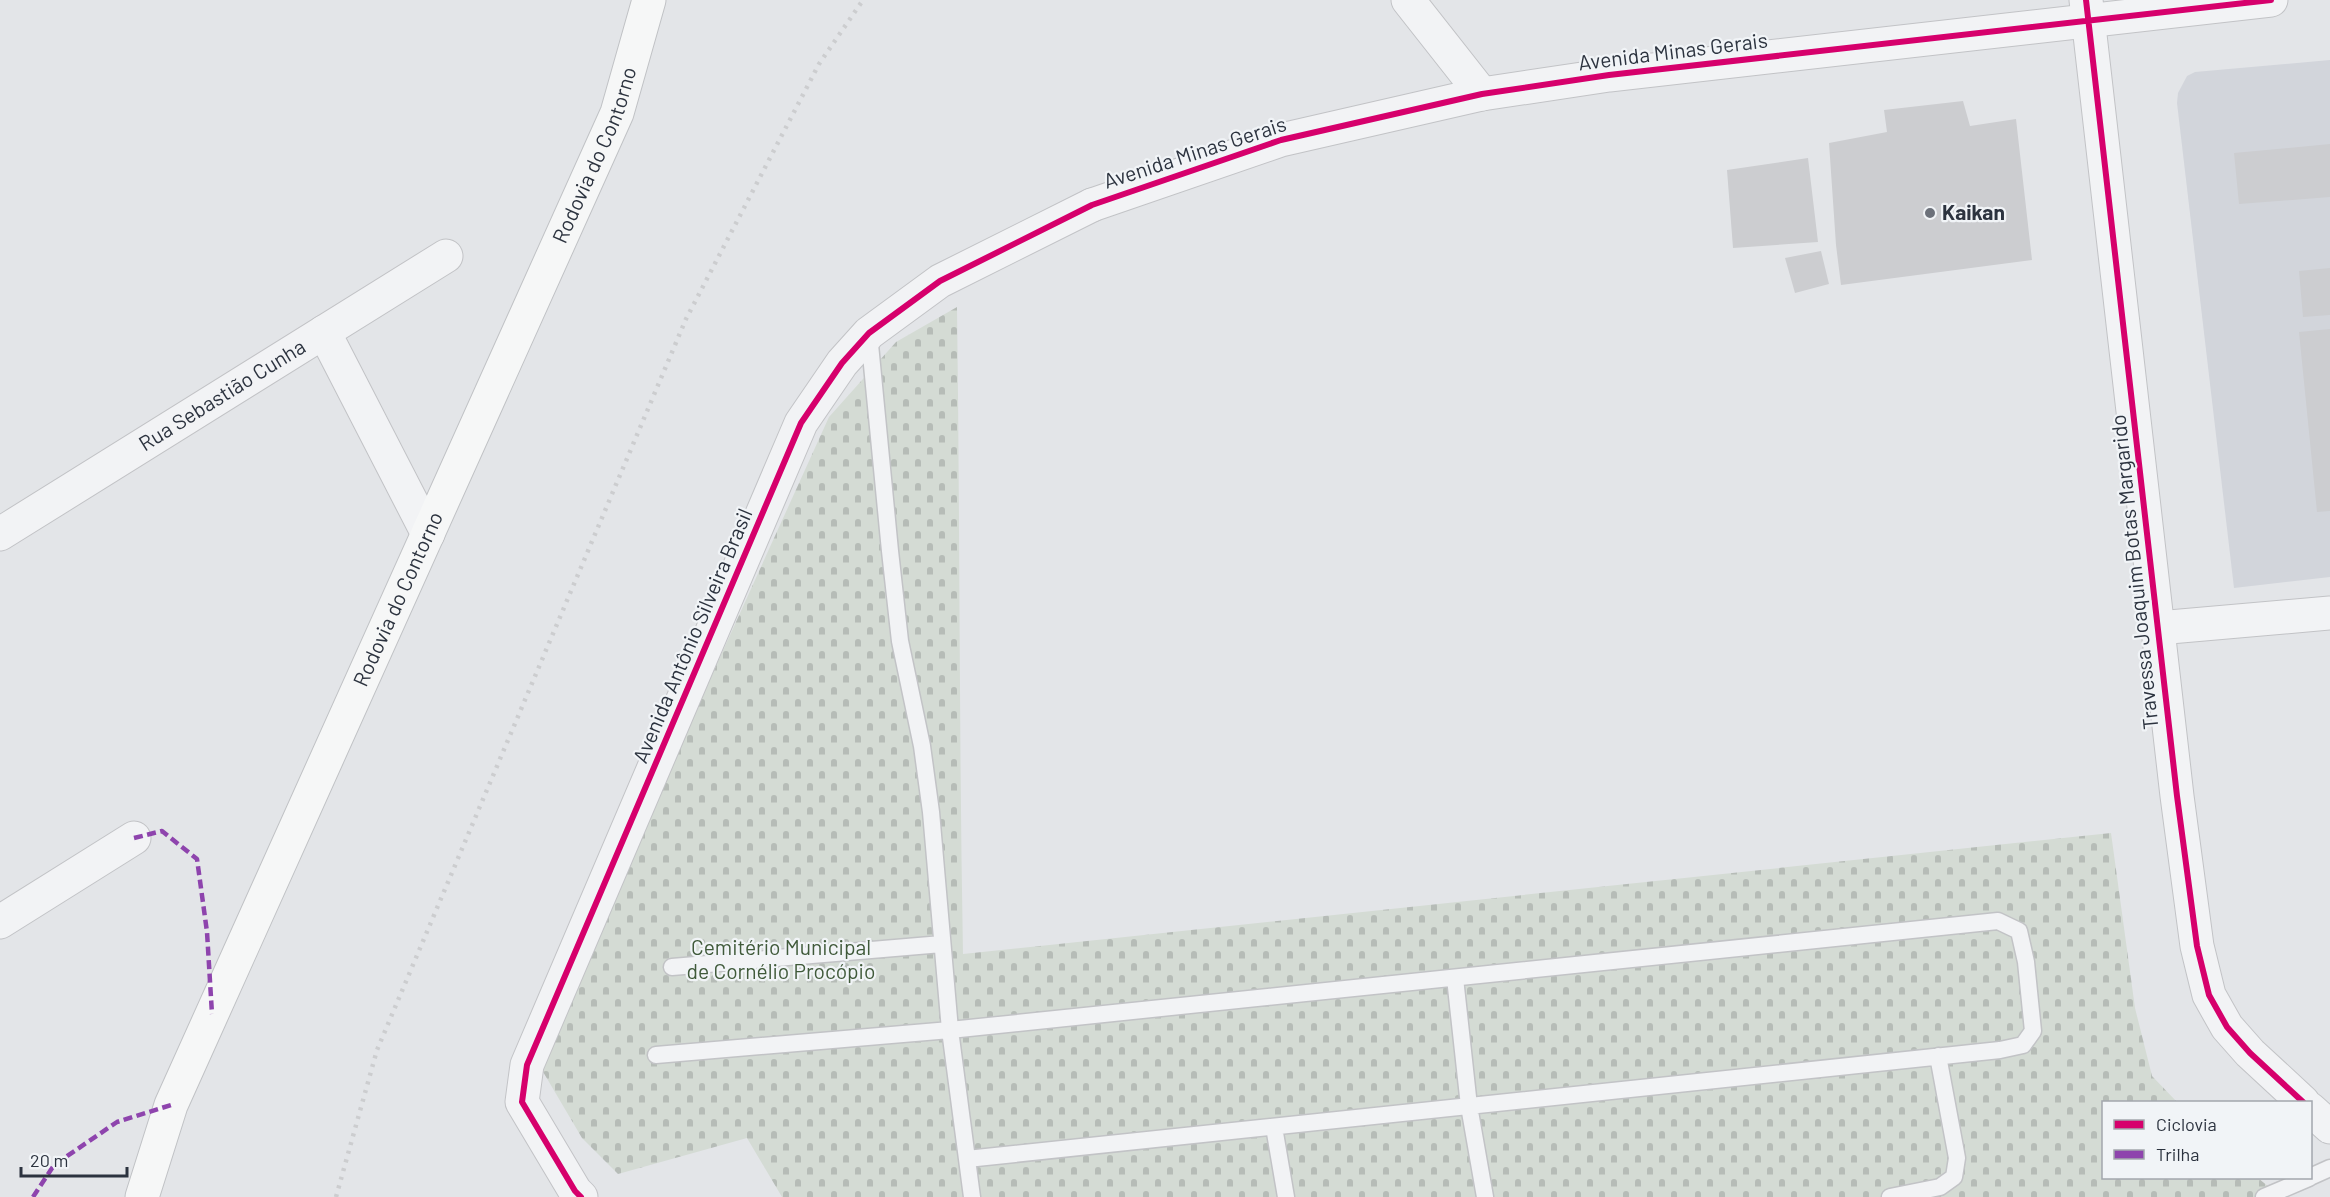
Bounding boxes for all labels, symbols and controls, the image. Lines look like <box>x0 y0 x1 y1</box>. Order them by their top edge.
street label: Avenida Minas Gerais <box>1577 26 1769 75</box>
street label: Rodovia do Contorno <box>546 64 640 247</box>
street label: Avenida Minas Gerais <box>1100 110 1289 193</box>
place label: Kaikan <box>1942 199 2005 224</box>
marker: Kaikan <box>1923 206 1937 220</box>
street label: Rua Sebastião Cunha <box>134 333 309 455</box>
street label: Travessa Joaquim Botas Margarido <box>2105 413 2162 731</box>
street label: Avenida Antônio Silveira Brasil <box>627 504 757 766</box>
street label: Rodovia do Contorno <box>347 507 447 690</box>
park label: Cemitério Municipal de Cornélio Procópio <box>687 934 875 983</box>
legend <box>2102 1101 2312 1179</box>
text: Ciclovia <box>2156 1113 2217 1135</box>
scale bar <box>21 1140 128 1178</box>
text: Trilha <box>2156 1143 2200 1165</box>
text: 20 m <box>30 1149 68 1171</box>

